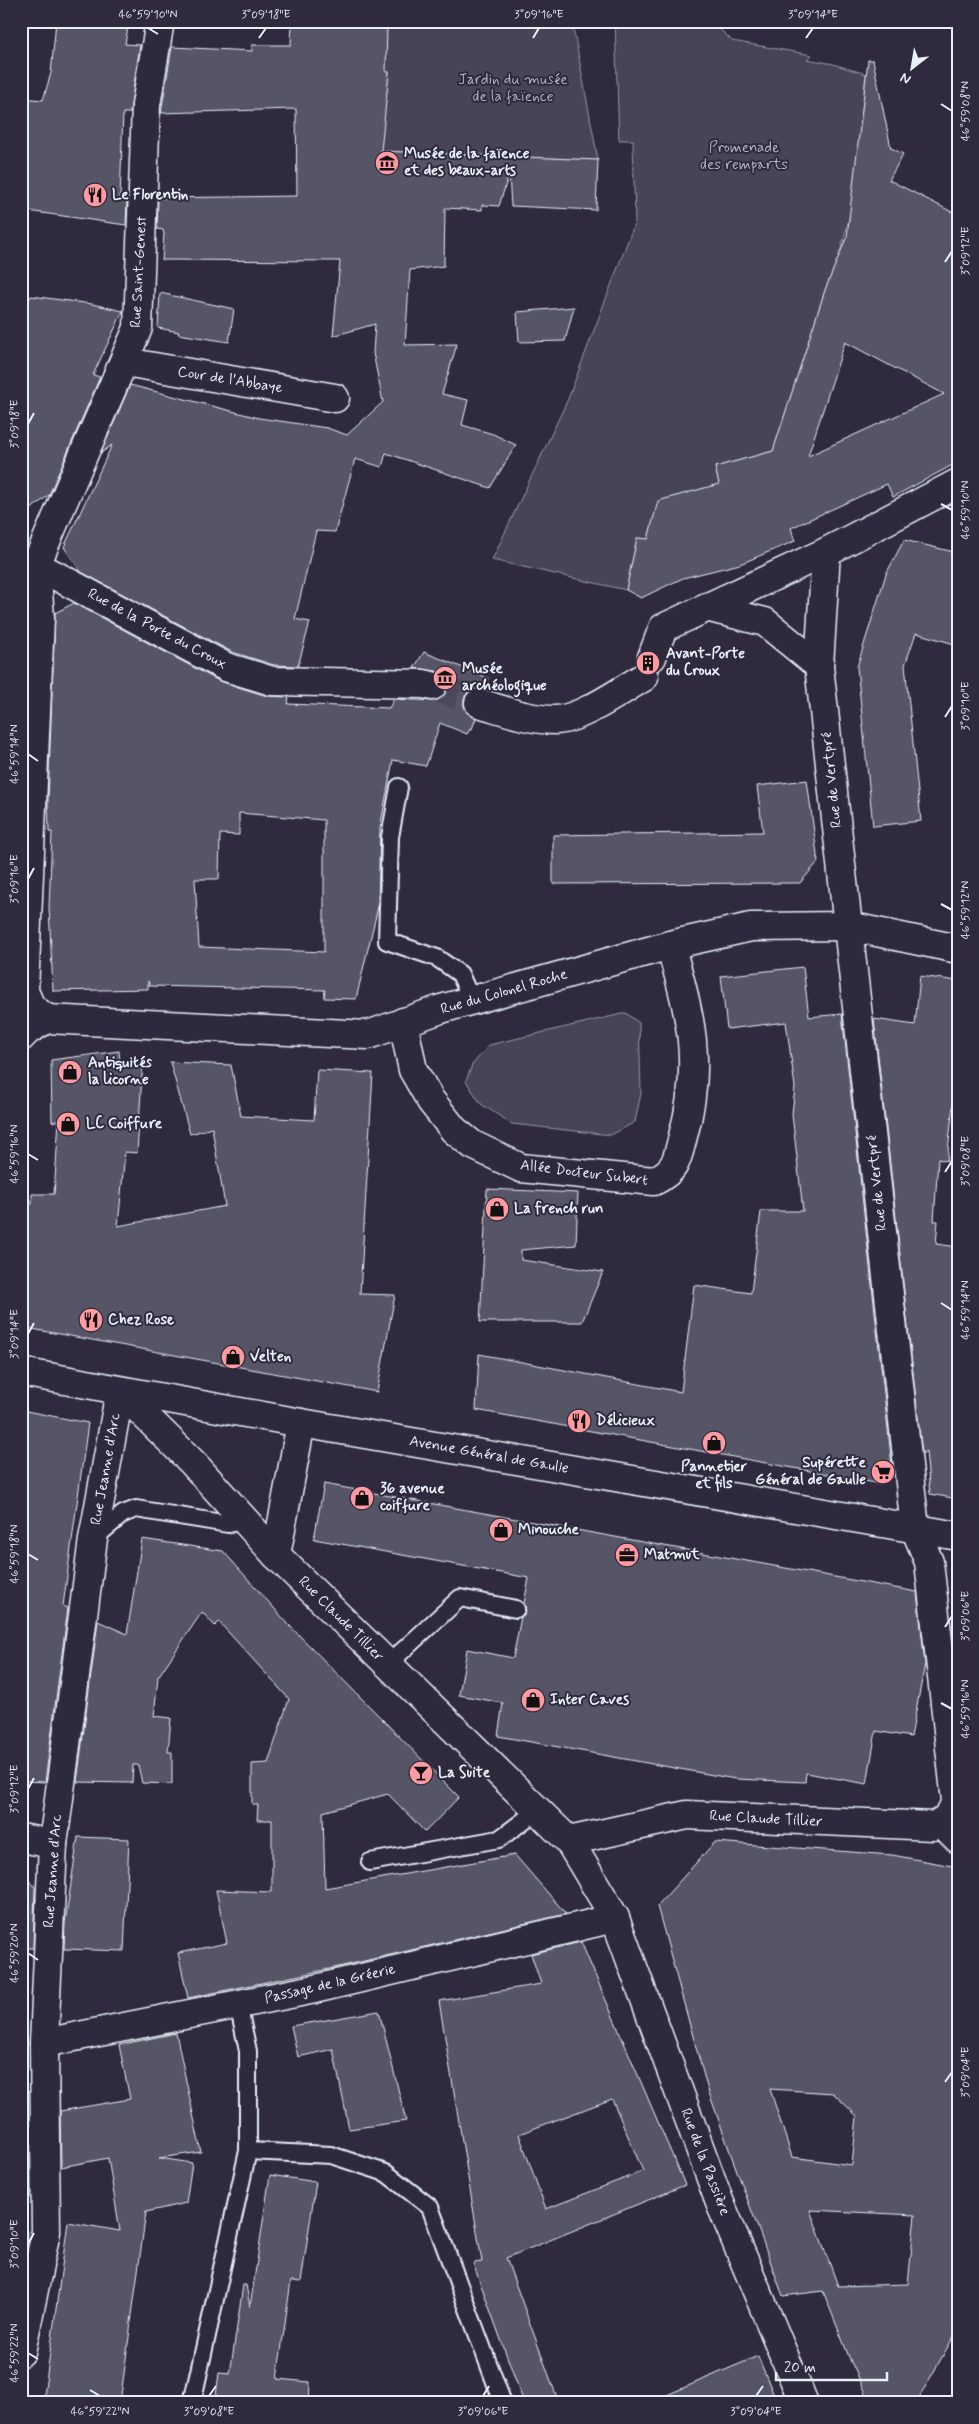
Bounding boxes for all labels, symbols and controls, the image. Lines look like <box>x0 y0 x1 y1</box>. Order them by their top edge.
text: 46°59'10"N <box>118 7 178 23</box>
text: 3°09'18"E <box>241 7 291 23</box>
text: 3°09'16"E <box>514 7 564 23</box>
text: 3°09'14"E <box>788 7 838 23</box>
north arrow <box>886 42 936 92</box>
text: N <box>897 68 914 88</box>
park label: Jardin du musée de la faïence <box>458 70 568 107</box>
text: 46°59'08"N <box>958 81 974 141</box>
park label: Promenade des remparts <box>700 138 788 175</box>
place label: Musée de la faïence et des beaux-arts <box>404 144 530 181</box>
museum icon: Musée de la faïence et des beaux-arts <box>374 150 400 176</box>
restaurant icon: Le Florentin <box>82 182 108 208</box>
place label: Le Florentin <box>112 185 189 205</box>
street label: Rue Saint-Genest <box>126 215 152 328</box>
text: 3°09'12"E <box>958 227 974 275</box>
street label: Cour de l'Abbaye <box>176 362 284 398</box>
text: 3°09'18"E <box>7 399 23 449</box>
text: 46°59'10"N <box>958 480 974 540</box>
street label: Rue de la Porte du Croux <box>84 584 230 674</box>
place label: Avant-Porte du Croux <box>666 644 745 681</box>
building icon: Avant-Porte du Croux <box>635 650 661 676</box>
place label: Musée archéologique <box>462 659 547 698</box>
museum icon: Musée archéologique <box>432 665 458 691</box>
text: 3°09'10"E <box>958 681 974 731</box>
text: 46°59'14"N <box>7 724 23 784</box>
street label: Rue de Vertpré <box>817 731 847 829</box>
text: 3°09'16"E <box>7 854 23 904</box>
text: 46°59'12"N <box>958 881 974 939</box>
street label: Rue du Colonel Roche <box>438 964 570 1020</box>
place label: Antiquités la licorne <box>88 1053 152 1090</box>
shop icon: Antiquités la licorne <box>57 1059 83 1085</box>
shop icon: LC Coiffure <box>55 1111 81 1137</box>
place label: LC Coiffure <box>86 1114 163 1134</box>
text: 46°59'16"N <box>7 1125 23 1183</box>
street label: Rue de Vertpré <box>862 1134 892 1232</box>
text: 3°09'08"E <box>958 1136 974 1186</box>
street label: Allée Docteur Subert <box>519 1155 649 1191</box>
shop icon: La french run <box>484 1196 510 1222</box>
place label: La french run <box>514 1199 604 1219</box>
text: 46°59'14"N <box>958 1280 974 1340</box>
restaurant icon: Chez Rose <box>78 1307 104 1333</box>
text: 3°09'14"E <box>7 1309 23 1359</box>
place label: Chez Rose <box>108 1310 174 1330</box>
shop icon: Velten <box>220 1344 246 1370</box>
place label: Velten <box>250 1347 292 1367</box>
restaurant icon: Délicieux <box>566 1408 592 1434</box>
street label: Rue Jeanne d'Arc <box>86 1411 126 1527</box>
place label: Délicieux <box>596 1411 655 1431</box>
shop icon: Pannetier et fils <box>701 1430 727 1456</box>
street label: Avenue Général de Gaulle <box>408 1431 571 1479</box>
place label: Supérette Général de Gaulle <box>755 1453 867 1490</box>
place label: Pannetier et fils <box>681 1457 748 1494</box>
supermarket icon: Supérette Général de Gaulle <box>870 1459 896 1485</box>
place label: 36 avenue coiffure <box>380 1479 445 1516</box>
shop icon: 36 avenue coiffure <box>349 1485 375 1511</box>
shop icon: Minouche <box>488 1517 514 1543</box>
place label: Minouche <box>518 1520 580 1540</box>
text: 46°59'18"N <box>7 1525 23 1583</box>
office icon: Matmut <box>614 1542 640 1568</box>
place label: Matmut <box>644 1545 701 1565</box>
street label: Rue Claude Tillier <box>294 1572 388 1666</box>
text: 3°09'06"E <box>958 1591 974 1641</box>
text: 46°59'16"N <box>958 1680 974 1738</box>
shop icon: Inter Caves <box>520 1687 546 1713</box>
place label: Inter Caves <box>550 1690 629 1710</box>
bar icon: La Suite <box>408 1760 434 1786</box>
place label: La Suite <box>438 1763 491 1783</box>
text: 3°09'12"E <box>7 1765 23 1813</box>
street label: Rue Claude Tillier <box>709 1806 823 1832</box>
street label: Rue Jeanne d'Arc <box>39 1814 67 1928</box>
text: 46°59'20"N <box>7 1923 23 1983</box>
street label: Passage de la Gréerie <box>263 1959 397 2009</box>
text: 3°09'04"E <box>958 2046 974 2098</box>
street label: Rue de la Passière <box>675 2105 735 2219</box>
text: 3°09'10"E <box>7 2219 23 2269</box>
text: 46°59'22"N <box>7 2323 23 2383</box>
scale bar <box>776 2349 888 2381</box>
text: 20 m <box>784 2358 816 2378</box>
text: 46°59'22"N <box>70 2404 130 2420</box>
text: 3°09'08"E <box>184 2404 234 2420</box>
text: 3°09'06"E <box>458 2404 508 2420</box>
text: 3°09'04"E <box>730 2404 782 2420</box>

